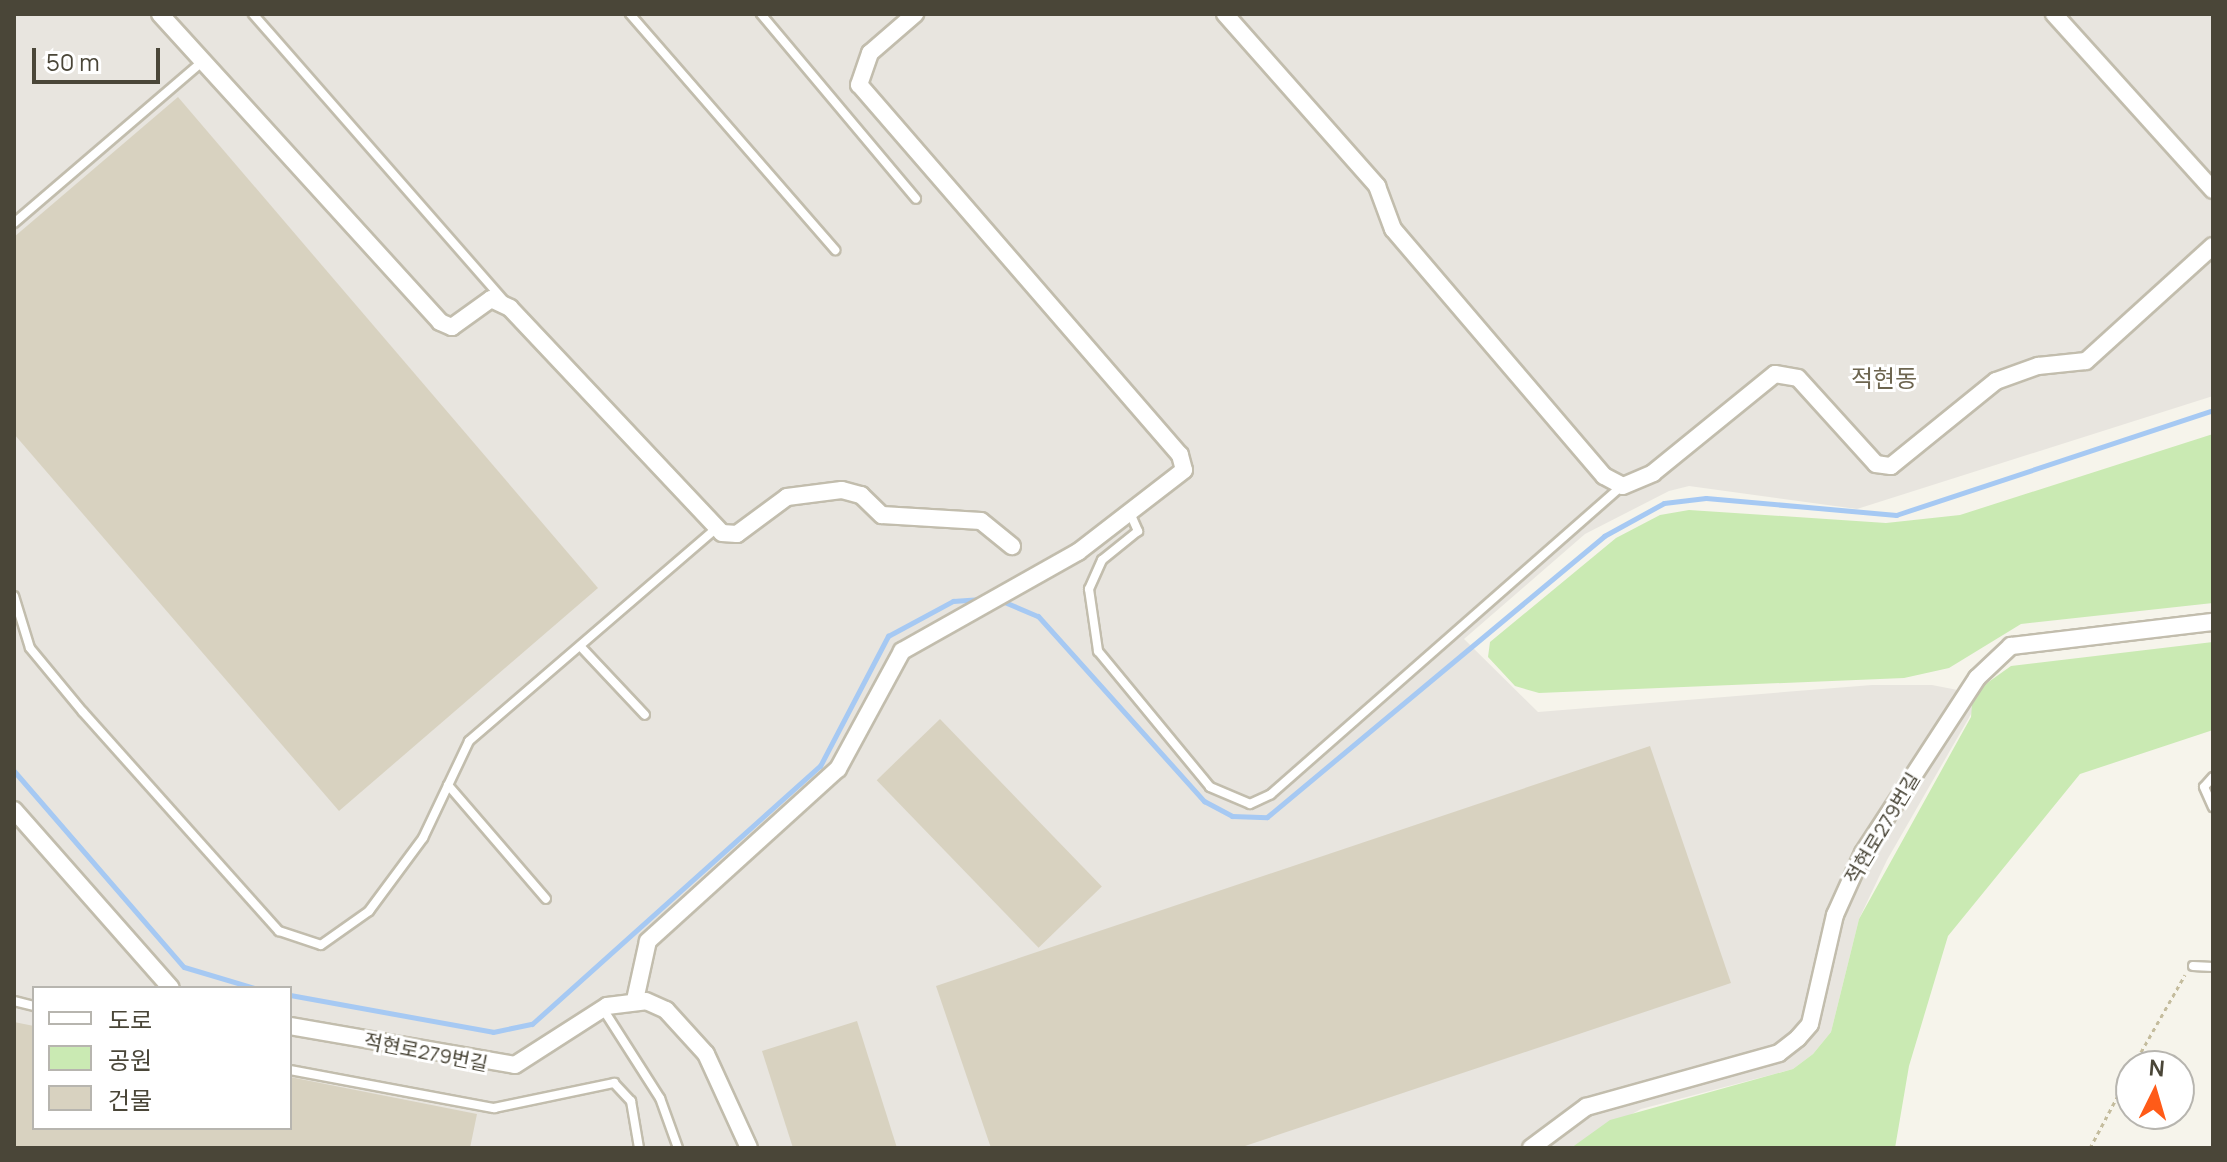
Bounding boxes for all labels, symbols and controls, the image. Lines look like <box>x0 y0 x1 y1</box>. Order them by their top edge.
scale bar <box>36 32 164 82</box>
text: 50 m <box>46 45 100 78</box>
district label: 적현동 <box>1851 364 1917 392</box>
street label: 적현로279번길 <box>1839 768 1925 888</box>
legend <box>32 986 292 1130</box>
text: 도로 <box>108 1003 152 1036</box>
street label: 적현로279번길 <box>362 1028 490 1076</box>
text: 공원 <box>108 1043 152 1076</box>
north arrow <box>2115 1050 2195 1130</box>
text: N <box>2148 1052 2166 1084</box>
text: 건물 <box>108 1083 152 1116</box>

